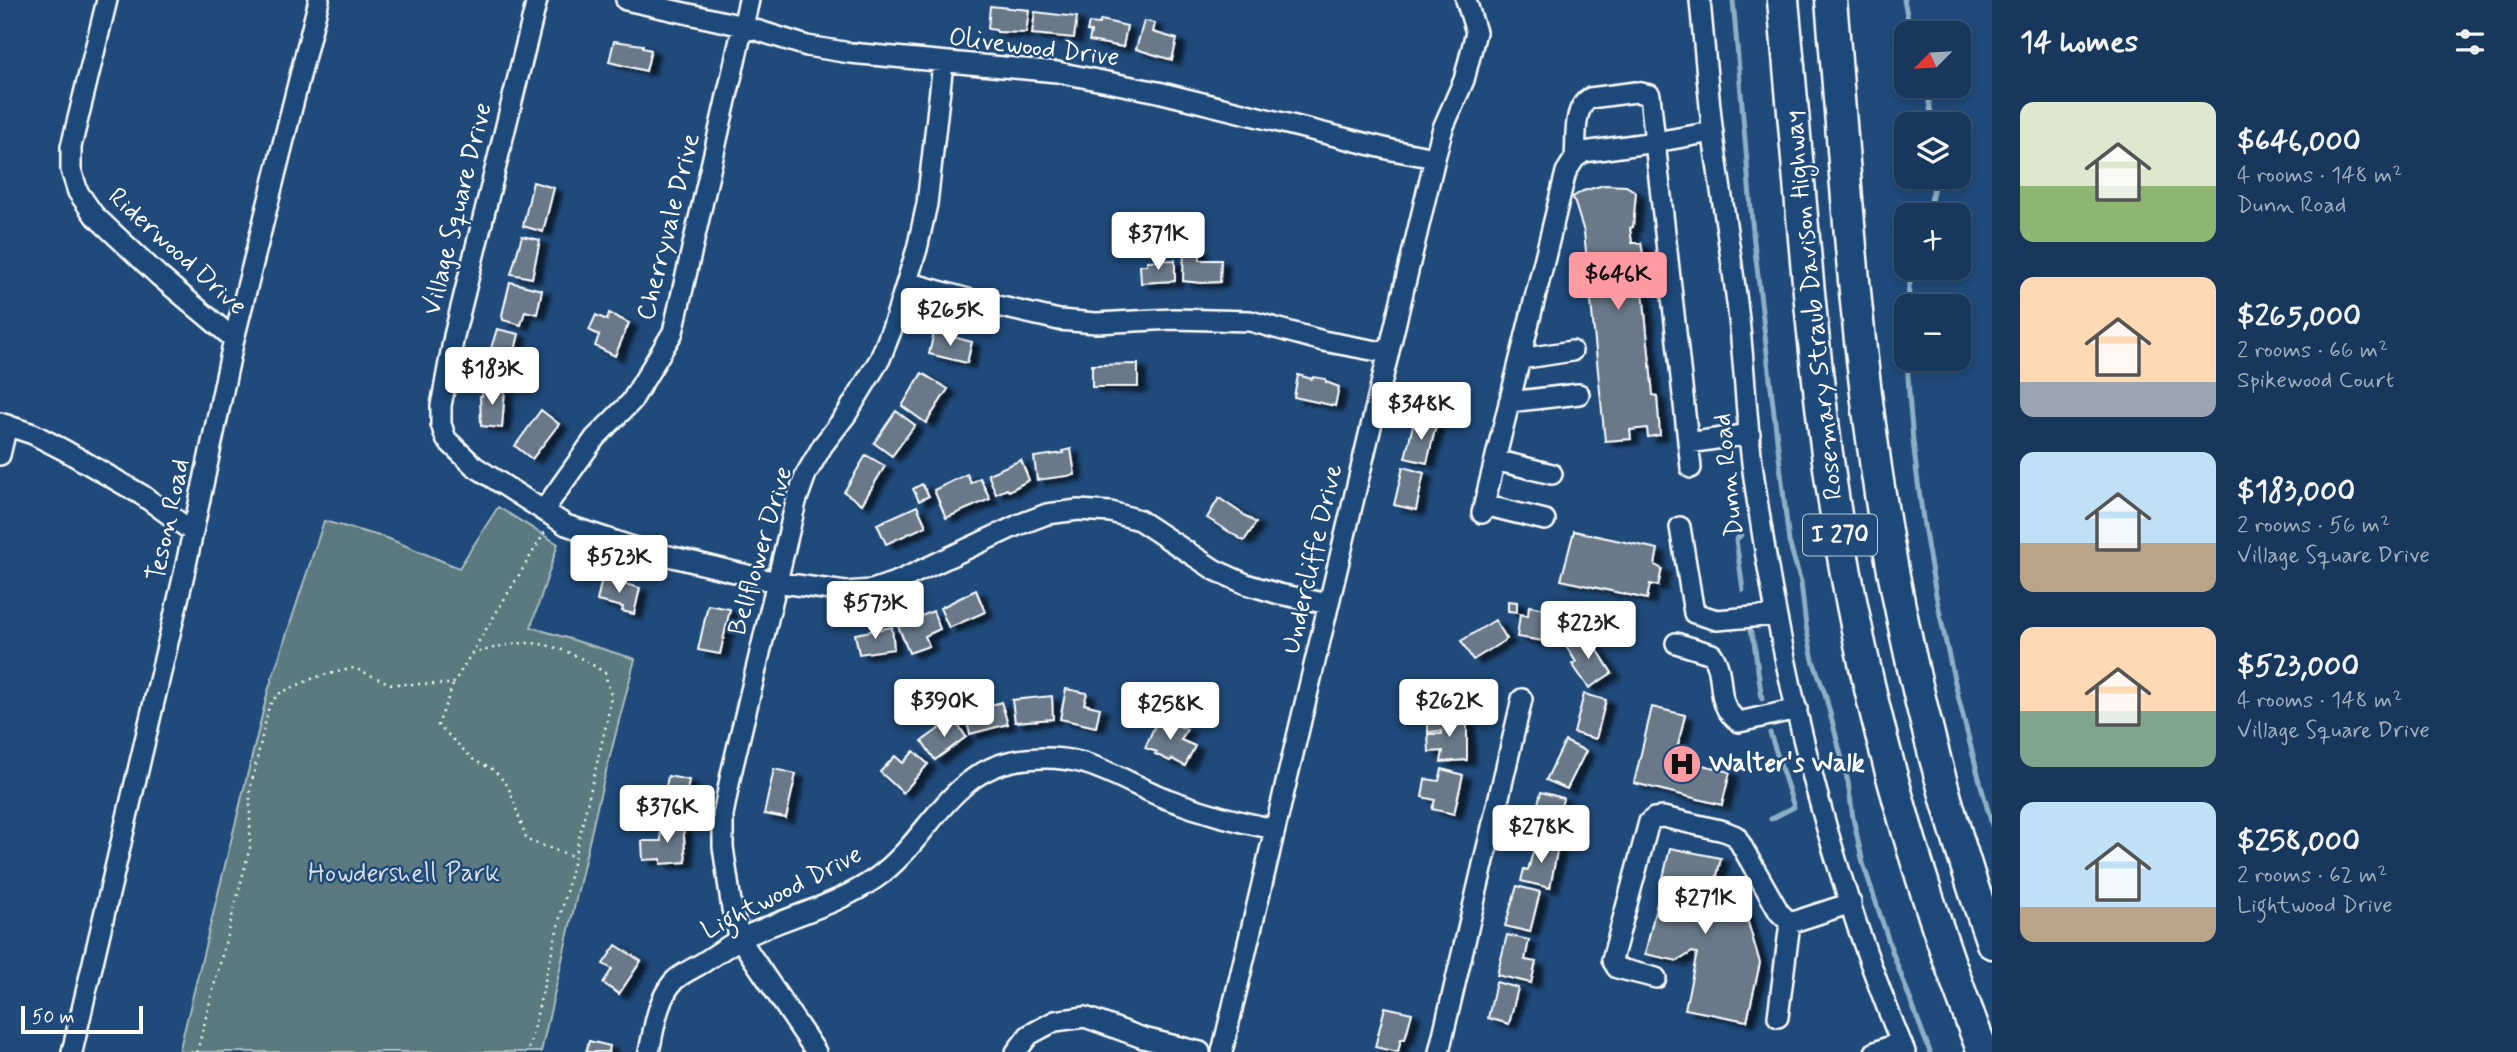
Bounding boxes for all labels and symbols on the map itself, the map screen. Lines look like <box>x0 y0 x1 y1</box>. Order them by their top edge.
street label: Olivewood Drive <box>947 21 1121 75</box>
north arrow <box>1894 21 1970 98</box>
street label: Village Square Drive <box>415 99 501 319</box>
street label: Rosemary Straub Davison Highway <box>1777 108 1853 502</box>
street label: Cherryvale Drive <box>629 130 709 324</box>
street label: Riderwood Drive <box>100 181 254 323</box>
pin: $371K <box>1109 212 1207 272</box>
pin: $646K <box>1569 252 1667 312</box>
pin: $265K <box>901 288 999 348</box>
pin: $183K <box>443 348 541 407</box>
pin: $348K <box>1372 382 1470 442</box>
street label: Dunn Road <box>1706 412 1752 538</box>
street label: Teson Road <box>139 456 199 584</box>
street label: Undercliffe Drive <box>1275 461 1351 657</box>
street label: Bellflower Drive <box>721 463 801 639</box>
road number: I 270 <box>1803 514 1877 556</box>
pin: $523K <box>570 536 668 595</box>
pin: $573K <box>826 582 924 641</box>
pin: $223K <box>1539 602 1637 661</box>
pin: $390K <box>895 680 993 739</box>
pin: $262K <box>1400 680 1498 739</box>
pin: $258K <box>1121 682 1219 742</box>
hospital icon: Walter's Walk <box>1661 743 1703 785</box>
place label: Walter's Walk <box>1708 747 1865 781</box>
pin: $376K <box>618 786 716 845</box>
pin: $278K <box>1492 806 1590 865</box>
street label: Lightwood Drive <box>696 838 869 951</box>
park label: Howdershell Park <box>308 857 500 891</box>
pin: $271K <box>1656 876 1754 936</box>
scale bar <box>21 1003 144 1035</box>

